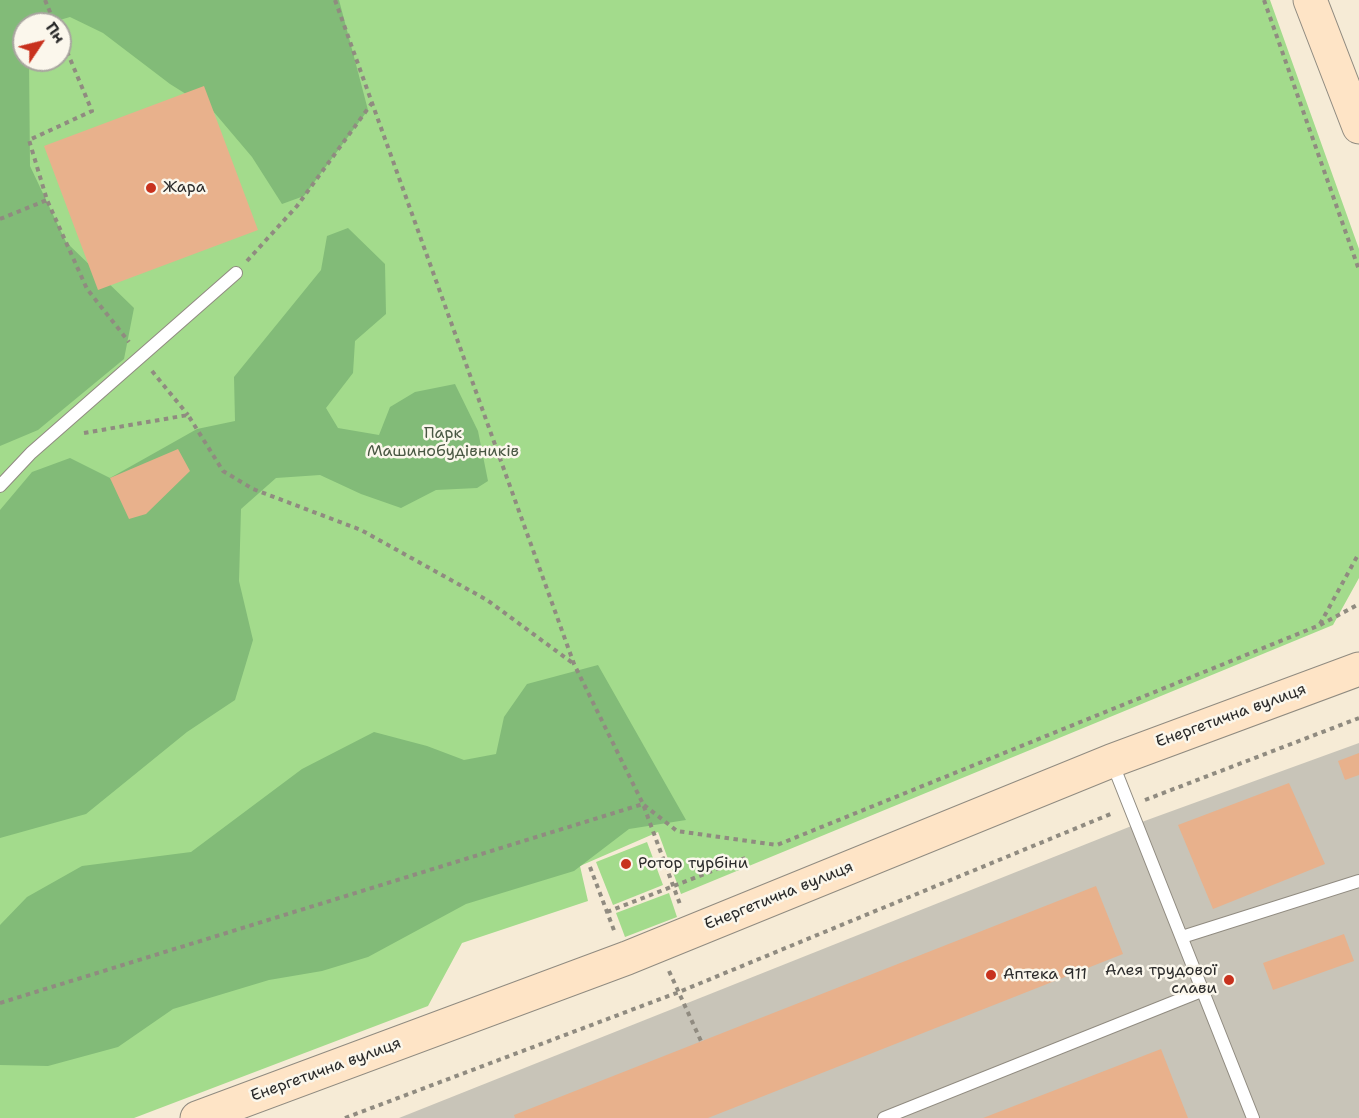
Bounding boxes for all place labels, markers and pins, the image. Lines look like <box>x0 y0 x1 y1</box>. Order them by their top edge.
place label: Жара <box>163 178 206 198</box>
marker: Жара <box>144 181 158 195</box>
place label: Ротор турбіни <box>638 854 748 874</box>
marker: Ротор турбіни <box>619 857 633 871</box>
place label: Алея трудової слави <box>1105 961 1217 999</box>
place label: Аптека 911 <box>1003 965 1087 985</box>
marker: Аптека 911 <box>984 968 998 982</box>
marker: Алея трудової слави <box>1222 973 1236 987</box>

